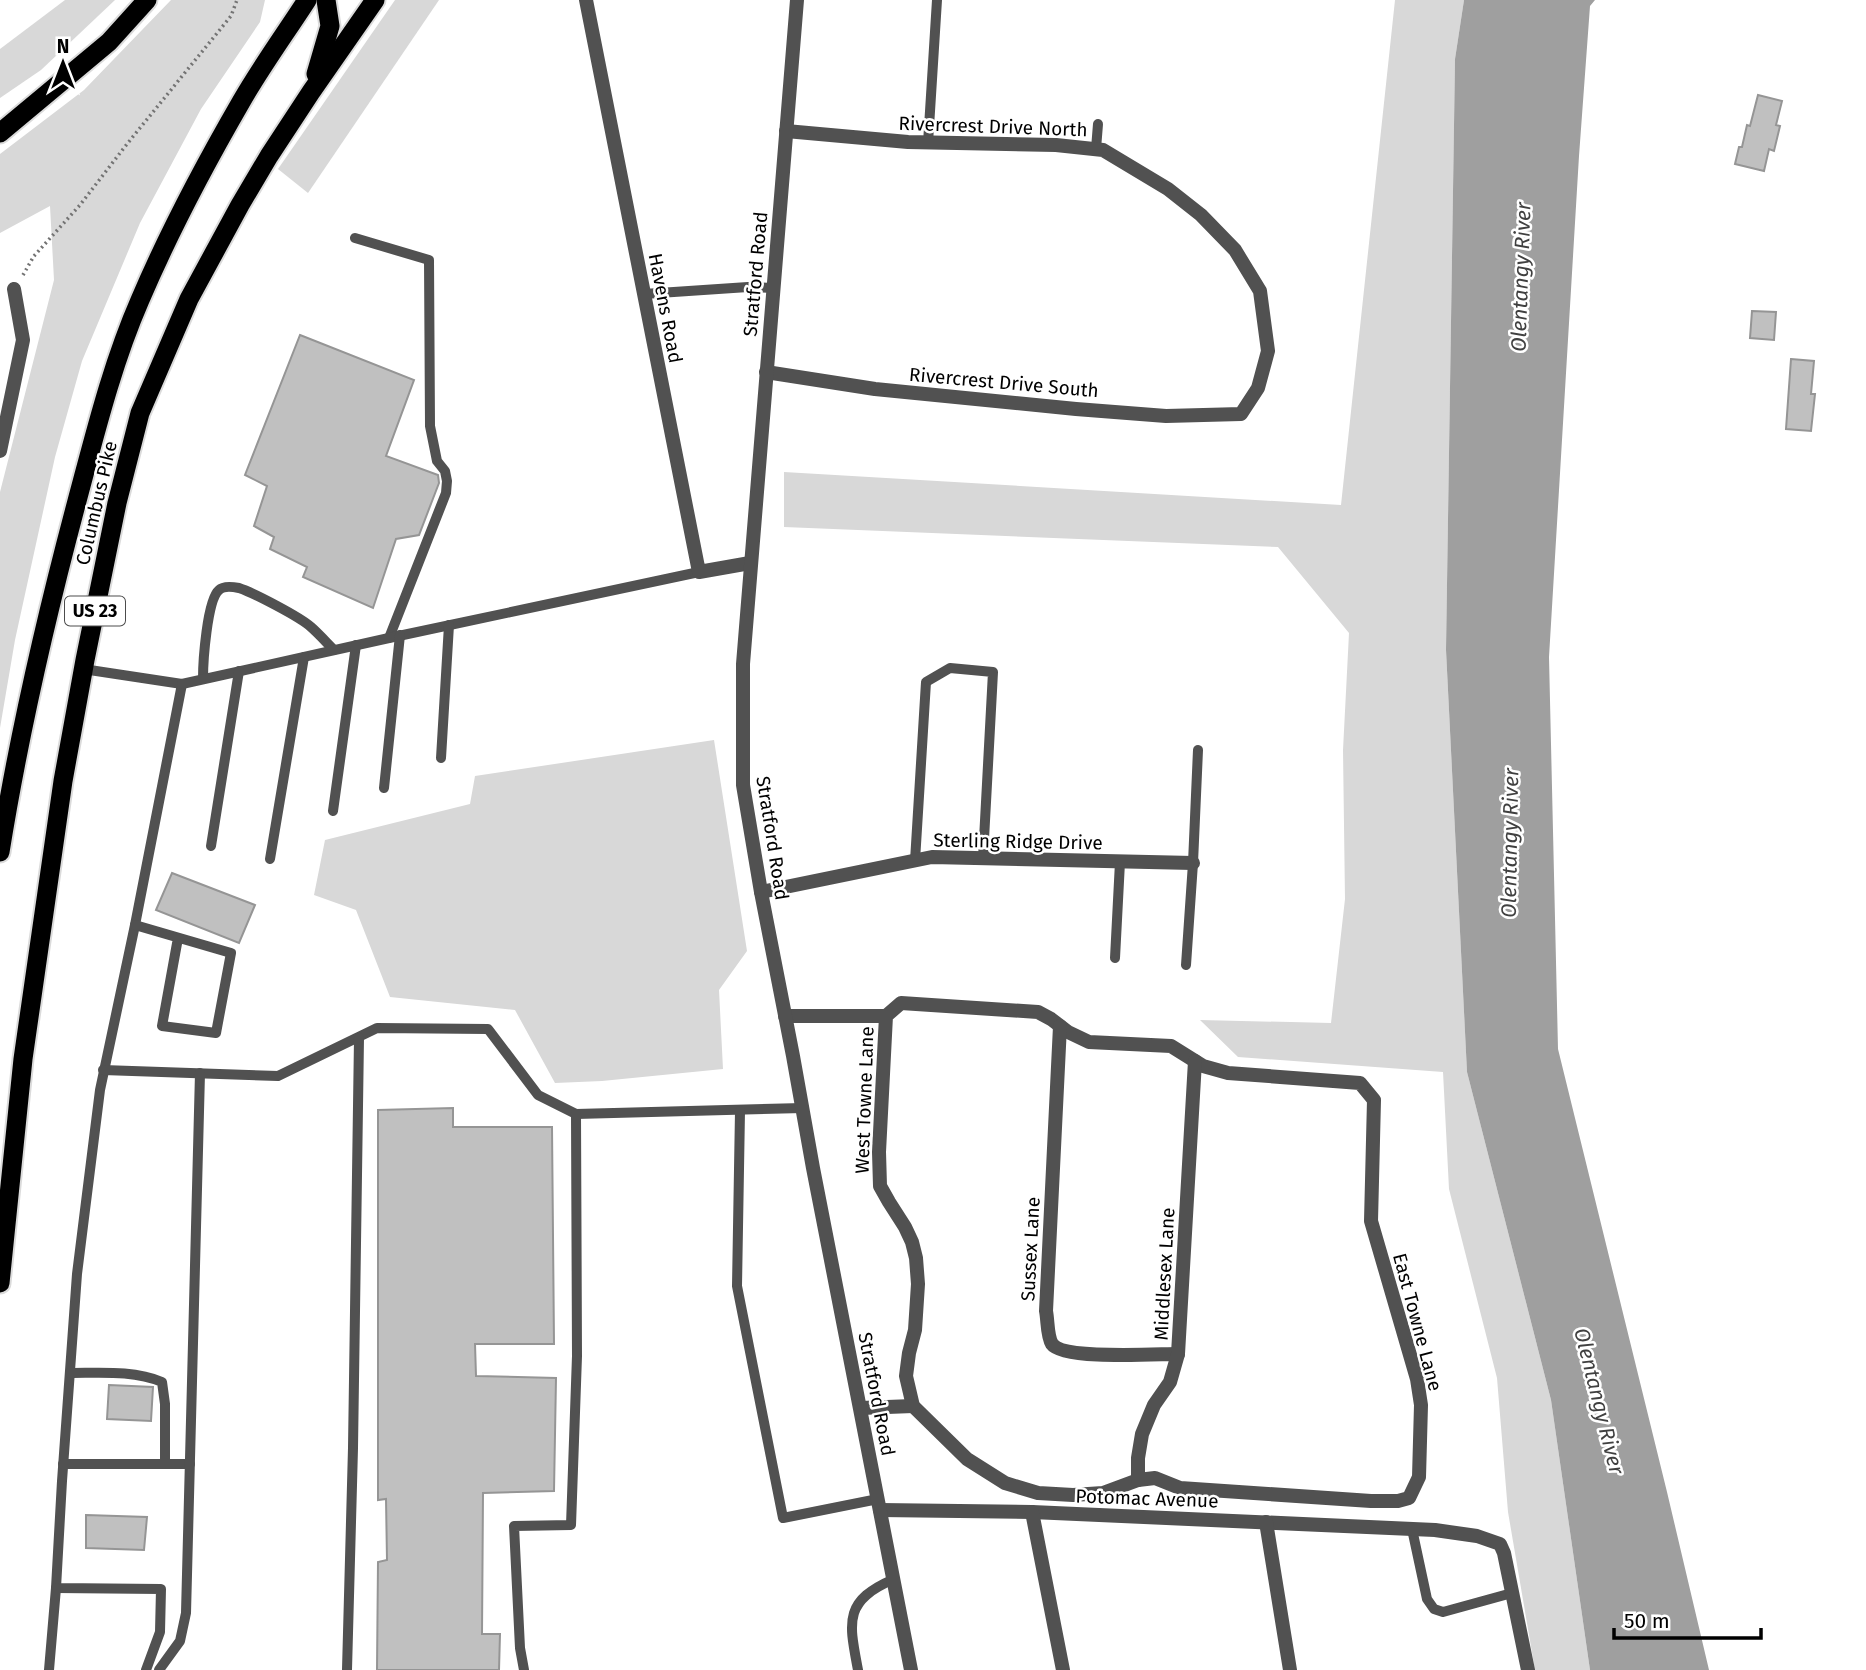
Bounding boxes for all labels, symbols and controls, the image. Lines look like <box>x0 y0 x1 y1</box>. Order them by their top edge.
north arrow <box>28 28 98 98</box>
text: N <box>57 35 69 58</box>
street label: Rivercrest Drive North <box>898 112 1088 141</box>
water label: Olentangy River <box>1505 201 1537 352</box>
street label: Stratford Road <box>739 211 772 337</box>
street label: Havens Road <box>644 251 687 365</box>
street label: Rivercrest Drive South <box>908 363 1100 402</box>
street label: Columbus Pike <box>71 439 122 567</box>
road number: US 23 <box>65 596 125 626</box>
water label: Olentangy River <box>1496 767 1524 918</box>
street label: Stratford Road <box>751 774 794 902</box>
street label: Sterling Ridge Drive <box>933 829 1103 854</box>
street label: West Towne Lane <box>850 1026 879 1174</box>
street label: Sussex Lane <box>1016 1196 1045 1302</box>
street label: Middlesex Lane <box>1150 1207 1179 1341</box>
street label: East Towne Lane <box>1388 1251 1447 1394</box>
water label: Olentangy River <box>1568 1325 1630 1478</box>
street label: Stratford Road <box>853 1330 900 1458</box>
street label: Potomac Avenue <box>1075 1485 1219 1512</box>
scale bar <box>1614 1596 1761 1640</box>
text: 50 m <box>1624 1608 1670 1634</box>

